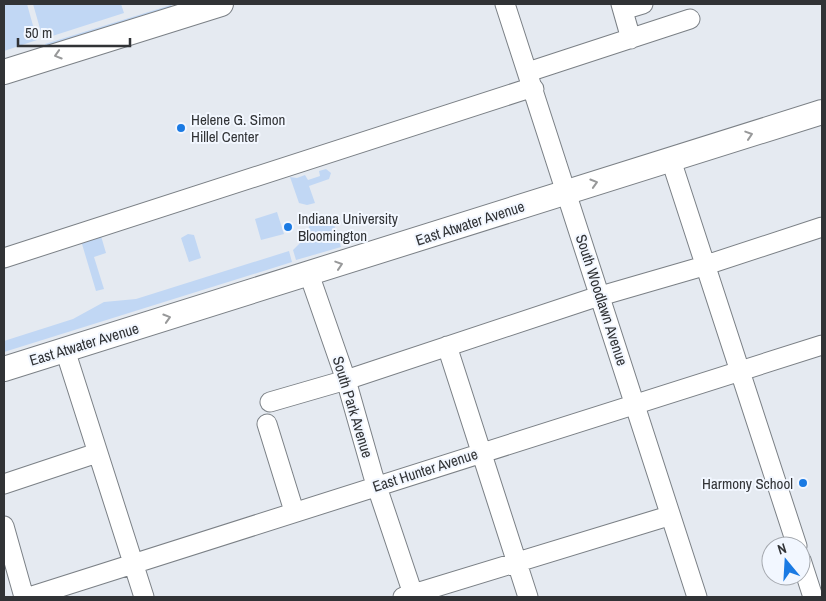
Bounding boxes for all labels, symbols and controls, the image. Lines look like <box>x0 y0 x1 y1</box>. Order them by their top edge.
scale bar <box>18 15 130 47</box>
text: 50 m <box>25 22 52 43</box>
one-way arrow <box>54 50 63 60</box>
place label: Helene G. Simon Hillel Center <box>191 109 285 147</box>
marker: Helene G. Simon Hillel Center <box>175 122 187 134</box>
one-way arrow <box>745 131 753 141</box>
one-way arrow <box>589 179 598 189</box>
street label: East Atwater Avenue <box>413 195 527 250</box>
place label: Indiana University Bloomington <box>298 208 399 246</box>
marker: Indiana University Bloomington <box>282 221 294 233</box>
street label: South Woodlawn Avenue <box>571 232 633 369</box>
one-way arrow <box>335 260 343 270</box>
one-way arrow <box>163 314 171 324</box>
street label: East Atwater Avenue <box>27 317 141 371</box>
street label: South Park Avenue <box>328 354 378 460</box>
street label: East Hunter Avenue <box>370 443 480 497</box>
place label: Harmony School <box>702 473 793 494</box>
marker: Harmony School <box>797 477 809 489</box>
north arrow <box>761 536 811 586</box>
text: N <box>775 539 789 558</box>

